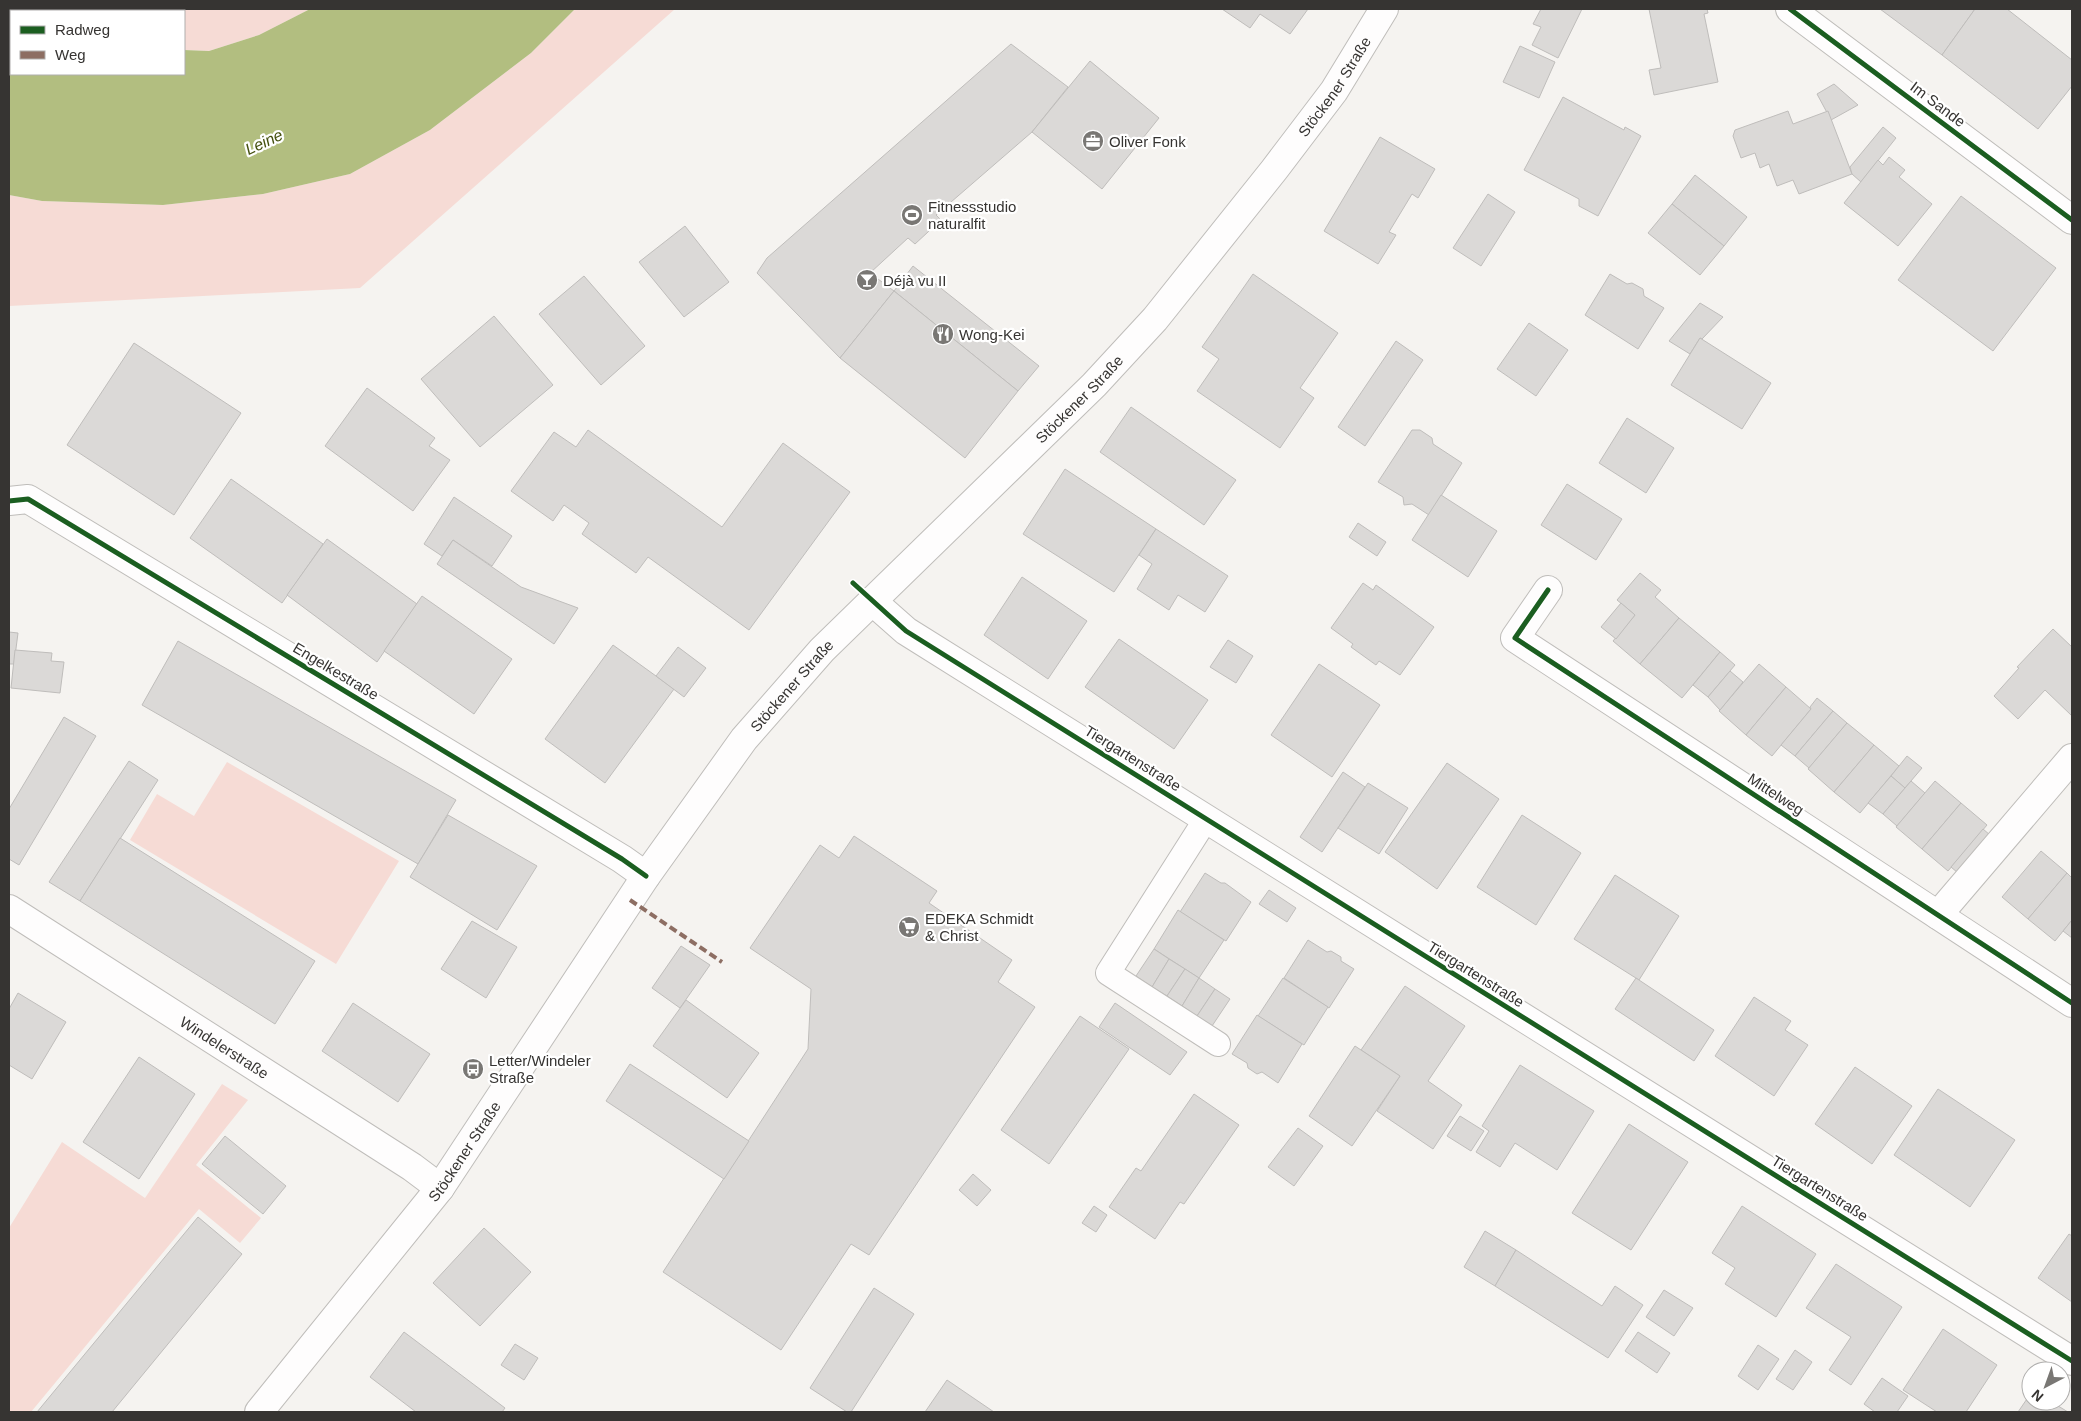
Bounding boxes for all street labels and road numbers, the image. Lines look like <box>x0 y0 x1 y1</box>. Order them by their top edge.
street label: Stöckener Straße <box>1294 33 1374 140</box>
street label: Im Sande <box>1907 78 1969 130</box>
street label: Stöckener Straße <box>1032 351 1126 446</box>
street label: Stöckener Straße <box>746 636 836 735</box>
street label: Engelkestraße <box>290 639 382 703</box>
street label: Tiergartenstraße <box>1082 722 1184 794</box>
street label: Mittelweg <box>1745 770 1807 818</box>
street label: Tiergartenstraße <box>1425 938 1527 1010</box>
street label: Windelerstraße <box>177 1012 272 1082</box>
street label: Stöckener Straße <box>424 1098 504 1205</box>
street label: Tiergartenstraße <box>1769 1152 1871 1224</box>

